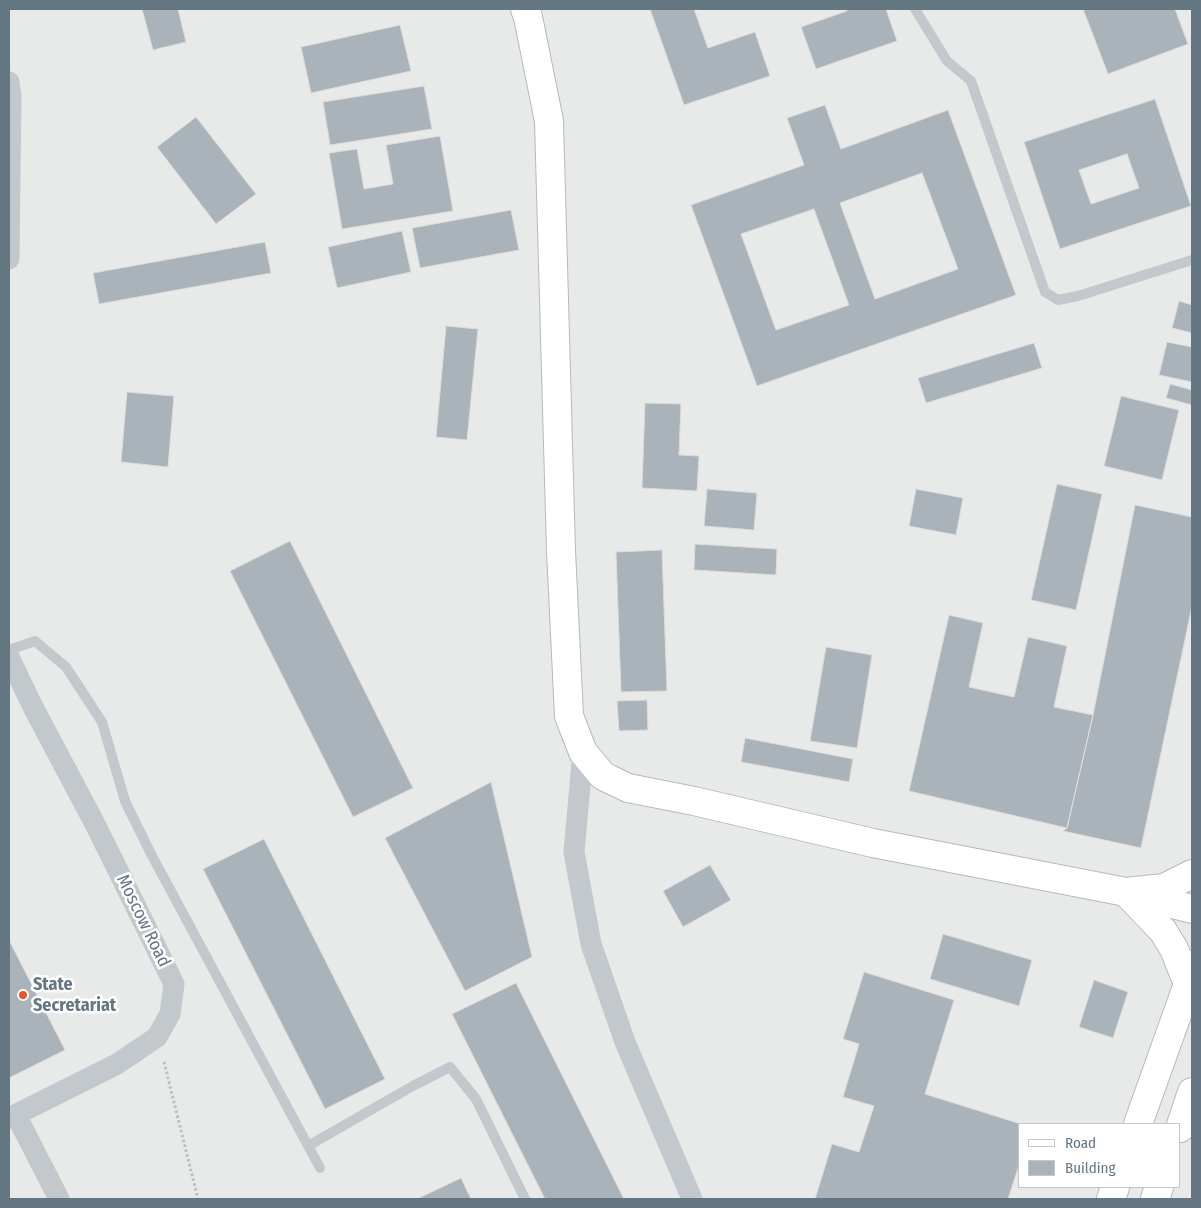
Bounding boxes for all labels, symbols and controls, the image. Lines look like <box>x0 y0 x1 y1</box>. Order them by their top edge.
street label: Moscow Road <box>111 871 175 971</box>
place label: State Secretariat <box>33 974 116 1016</box>
marker: State Secretariat <box>17 989 29 1001</box>
legend <box>1018 1123 1181 1188</box>
text: Road <box>1065 1134 1096 1152</box>
text: Building <box>1065 1159 1116 1177</box>

